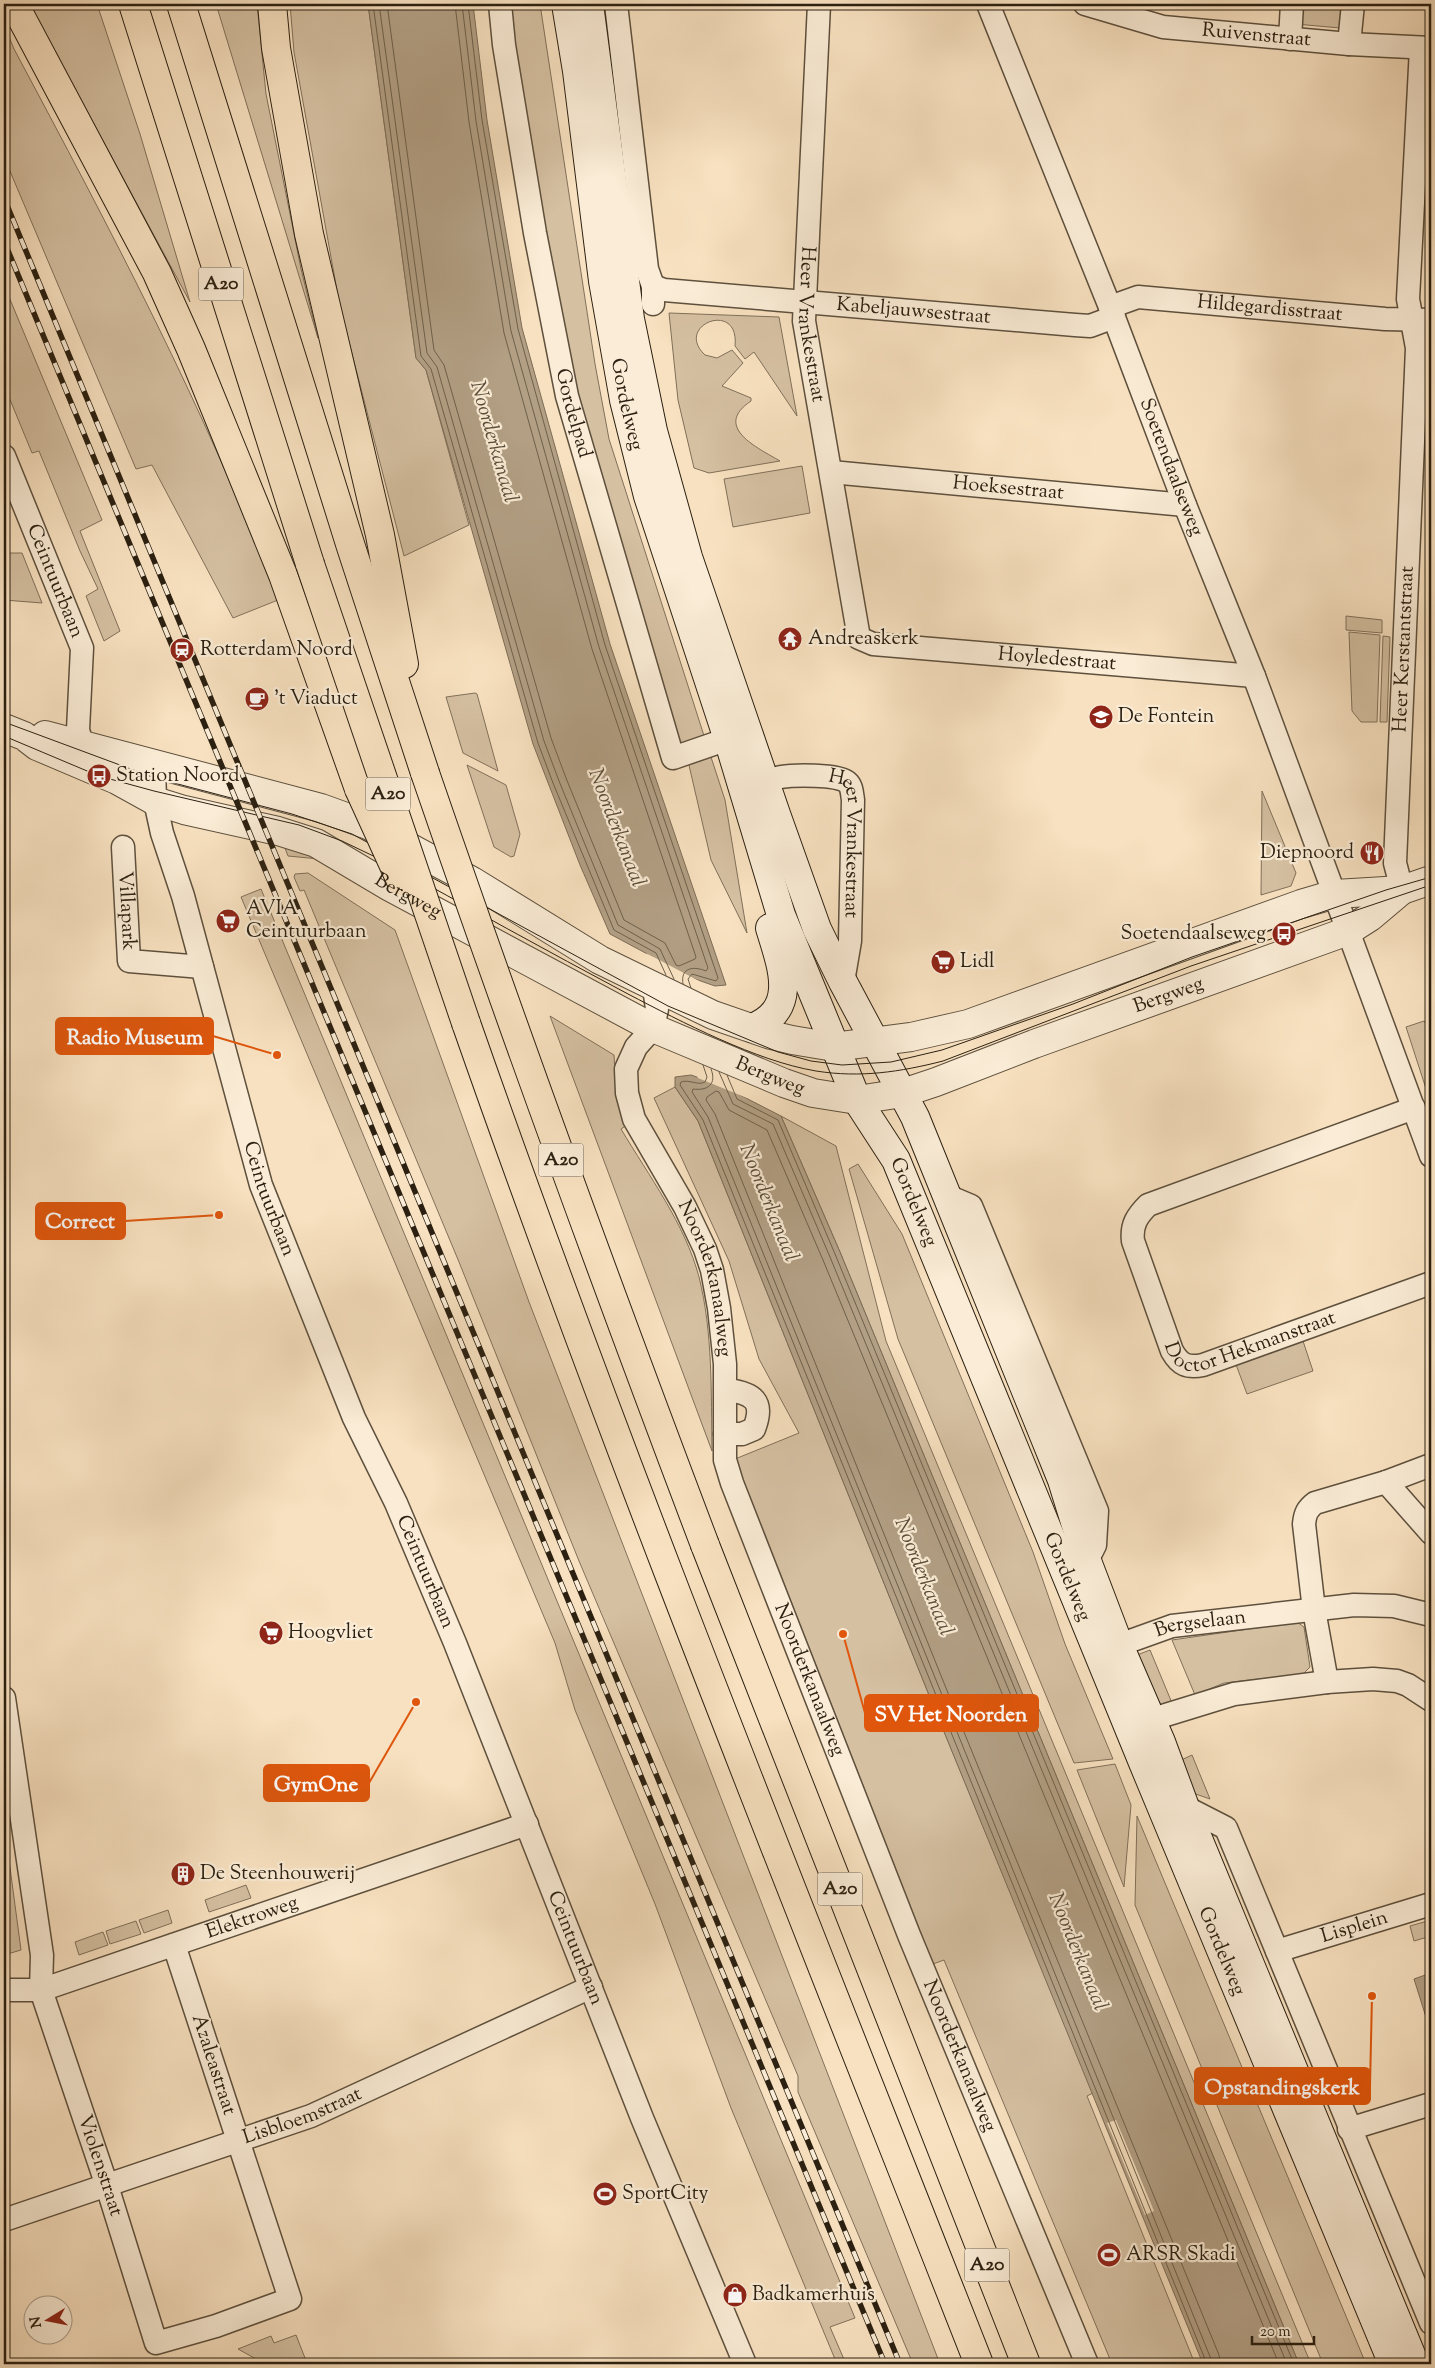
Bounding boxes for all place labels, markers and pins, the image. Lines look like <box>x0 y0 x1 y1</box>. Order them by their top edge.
place label: Andreaskerk <box>808 625 919 654</box>
temple icon: Andreaskerk <box>777 626 803 652</box>
place label: Rotterdam Noord <box>200 636 353 665</box>
station icon: Rotterdam Noord <box>169 637 195 663</box>
place label: 't Viaduct <box>274 685 358 714</box>
cafe icon: 't Viaduct <box>244 686 270 712</box>
place label: De Fontein <box>1118 703 1215 732</box>
school or university icon: De Fontein <box>1088 704 1114 730</box>
place label: Station Noord <box>116 762 240 791</box>
bus stop icon: Station Noord <box>86 763 112 789</box>
place label: Diepnoord <box>1260 839 1354 868</box>
restaurant icon: Diepnoord <box>1359 840 1385 866</box>
place label: AVIA Ceintuurbaan <box>246 895 367 947</box>
supermarket icon: AVIA Ceintuurbaan <box>215 908 241 934</box>
place label: Soetendaalseweg <box>1120 920 1266 949</box>
bus stop icon: Soetendaalseweg <box>1271 921 1297 947</box>
place label: Lidl <box>960 948 995 977</box>
supermarket icon: Lidl <box>930 949 956 975</box>
callout: Radio Museum <box>56 1018 213 1054</box>
callout: Correct <box>36 1203 125 1239</box>
place label: Hoogvliet <box>288 1619 373 1648</box>
supermarket icon: Hoogvliet <box>258 1620 284 1646</box>
callout: SV Het Noorden <box>865 1695 1038 1731</box>
callout: GymOne <box>264 1765 369 1801</box>
place label: De Steenhouwerij <box>200 1860 355 1889</box>
building icon: De Steenhouwerij <box>170 1861 196 1887</box>
callout: Opstandingskerk <box>1195 2068 1370 2104</box>
place label: SportCity <box>622 2180 709 2209</box>
sports icon: SportCity <box>592 2181 618 2207</box>
place label: ARSR Skadi <box>1126 2241 1236 2270</box>
sports icon: ARSR Skadi <box>1096 2242 1122 2268</box>
place label: Badkamerhuis <box>752 2281 875 2310</box>
shop icon: Badkamerhuis <box>722 2282 748 2308</box>

